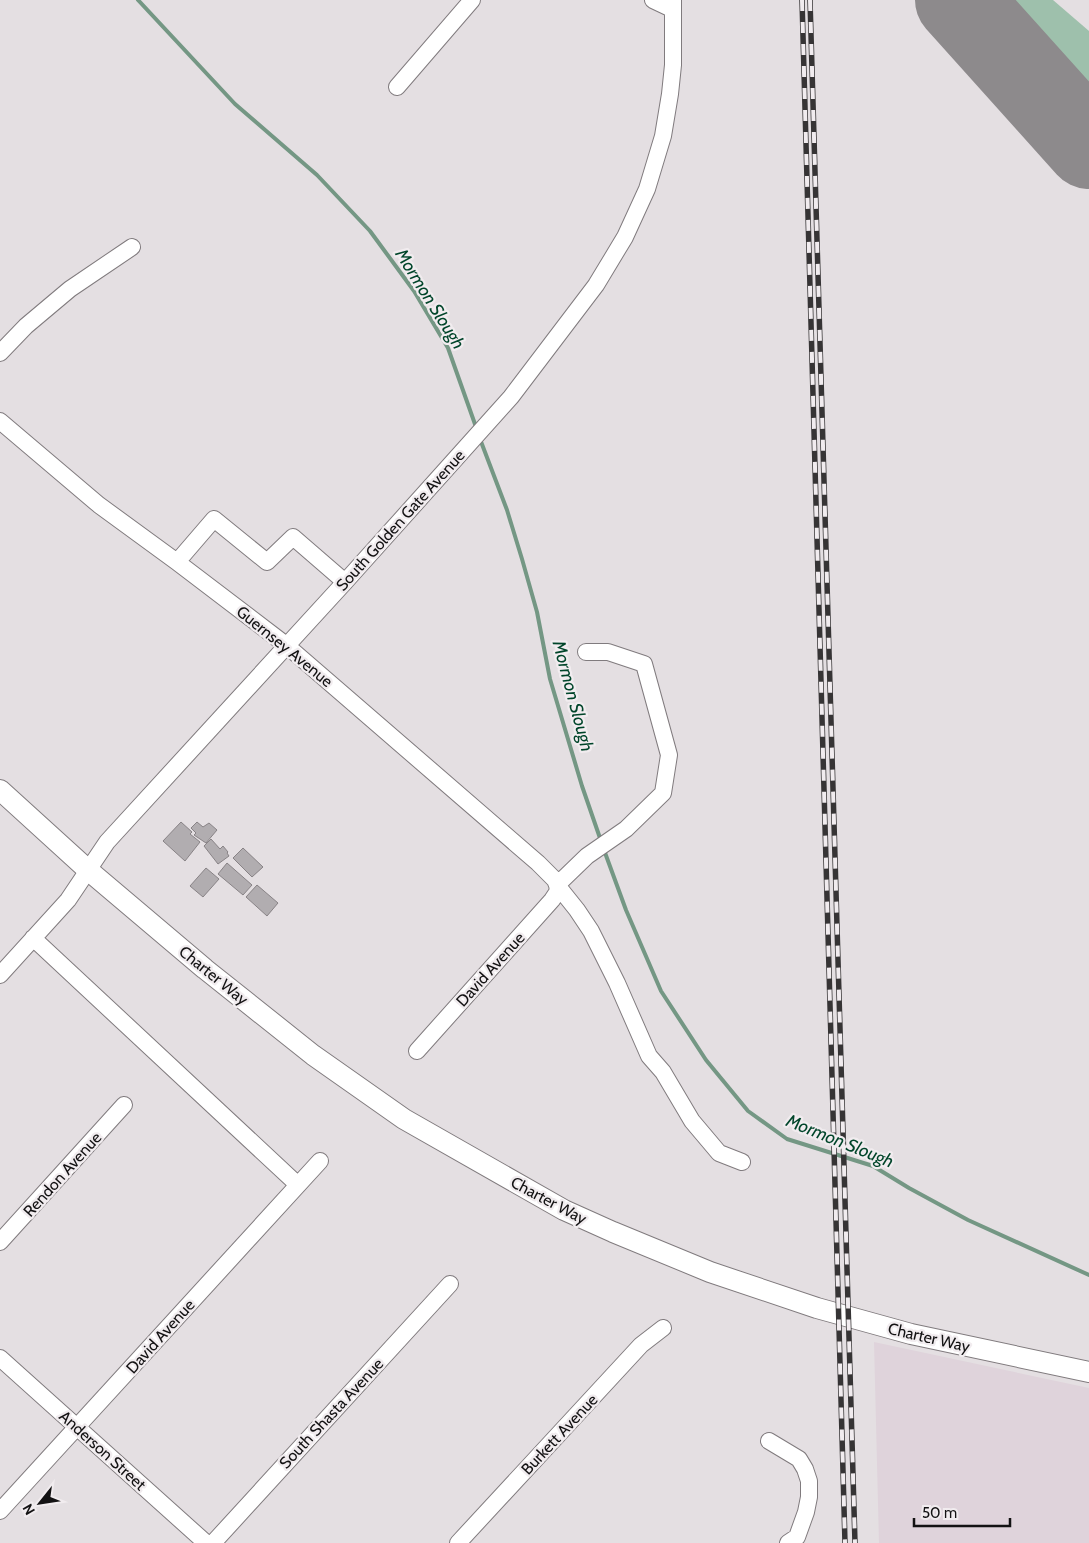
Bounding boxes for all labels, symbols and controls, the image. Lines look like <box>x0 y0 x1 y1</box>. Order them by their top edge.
water label: Mormon Slough <box>390 244 470 353</box>
street label: South Golden Gate Avenue <box>332 446 469 595</box>
street label: Guernsey Avenue <box>233 602 337 691</box>
water label: Mormon Slough <box>547 637 598 754</box>
street label: David Avenue <box>452 928 529 1010</box>
street label: Charter Way <box>175 942 252 1009</box>
water label: Mormon Slough <box>782 1109 897 1173</box>
street label: Rendon Avenue <box>19 1128 105 1221</box>
street label: Charter Way <box>507 1172 590 1228</box>
street label: David Avenue <box>122 1295 199 1377</box>
street label: Charter Way <box>886 1319 972 1356</box>
street label: South Shasta Avenue <box>275 1354 387 1472</box>
street label: Burkett Avenue <box>517 1390 601 1479</box>
street label: Anderson Street <box>55 1407 150 1495</box>
north arrow <box>15 1478 65 1528</box>
scale bar <box>914 1496 1010 1528</box>
text: N <box>18 1501 39 1518</box>
text: 50 m <box>922 1504 957 1522</box>

